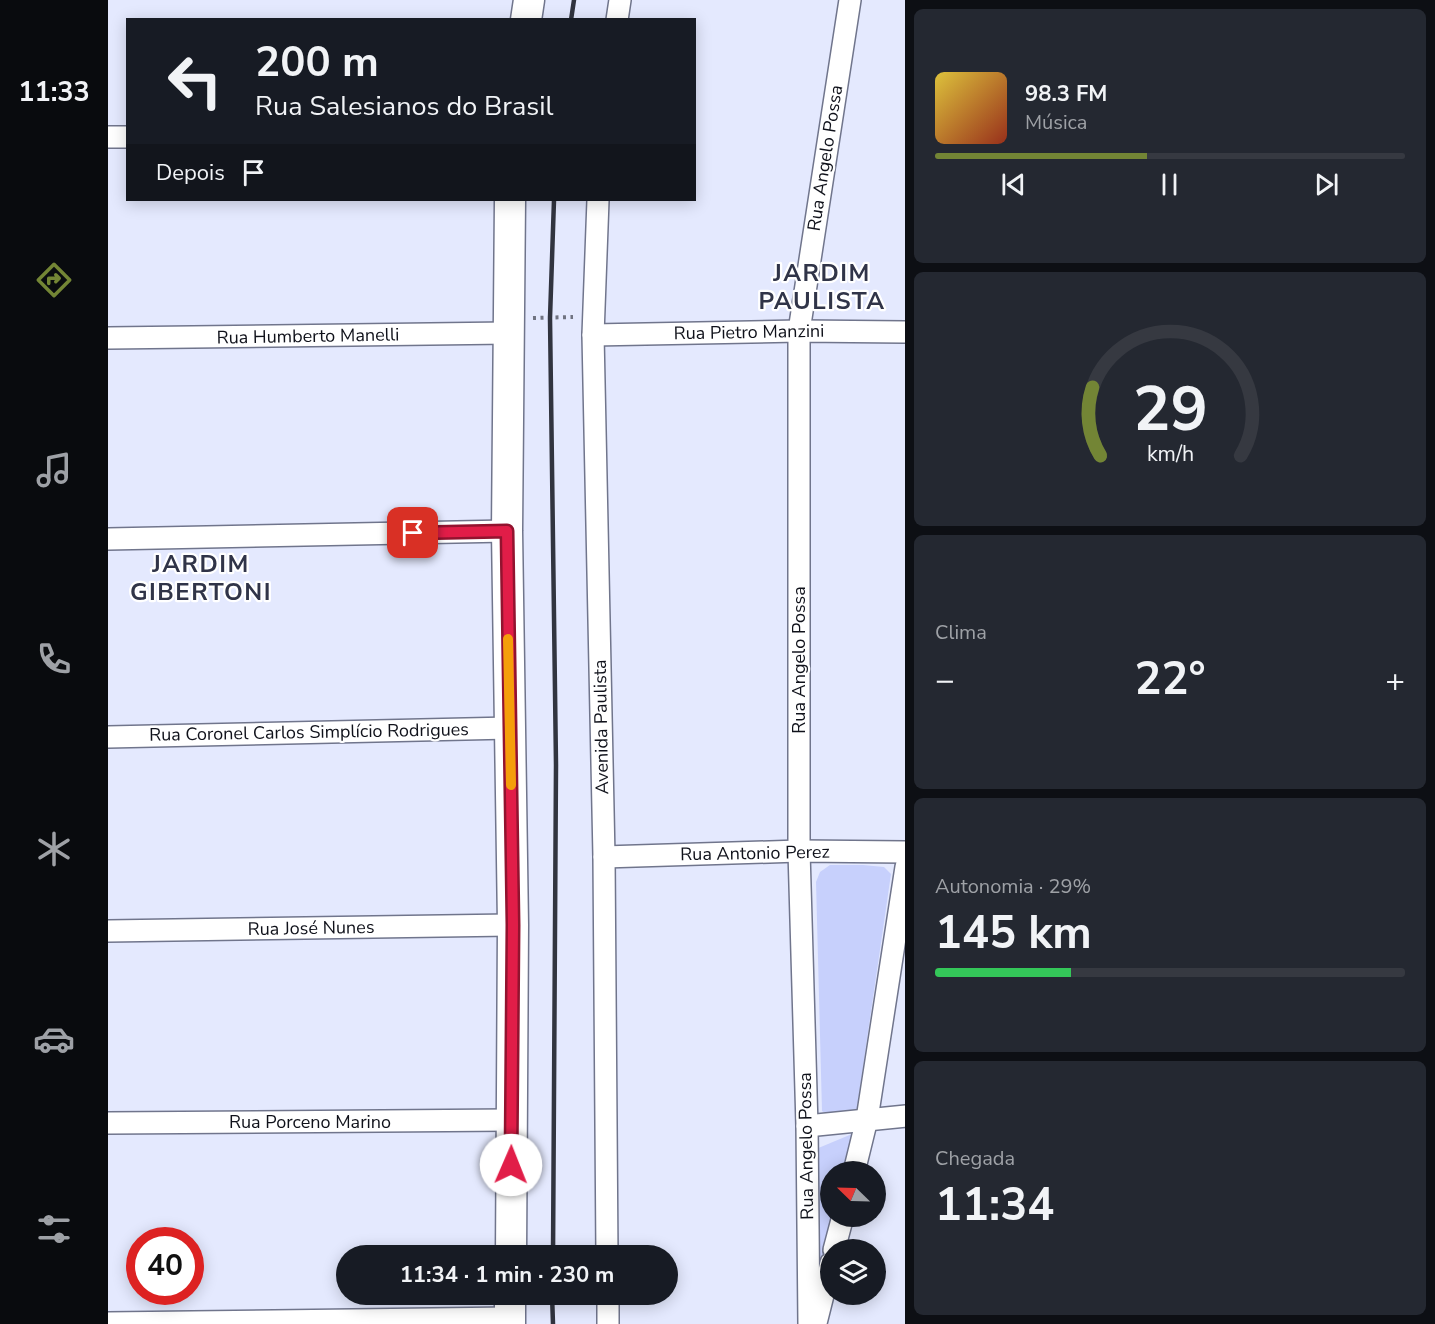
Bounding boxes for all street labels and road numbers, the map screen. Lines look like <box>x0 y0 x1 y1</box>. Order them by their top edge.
street label: Rua Angelo Possa <box>802 83 848 233</box>
street label: Rua Pietro Manzini <box>673 319 825 345</box>
street label: Rua Humberto Manelli <box>216 322 400 350</box>
street label: Rua Angelo Possa <box>787 586 811 734</box>
street label: Avenida Paulista <box>588 659 614 795</box>
street label: Rua Coronel Carlos Simplício Rodrigues <box>149 717 469 747</box>
street label: Rua Antonio Perez <box>680 840 830 866</box>
street label: Rua José Nunes <box>247 915 375 941</box>
street label: Rua Angelo Possa <box>793 1072 819 1220</box>
street label: Rua Porceno Marino <box>229 1110 391 1134</box>

